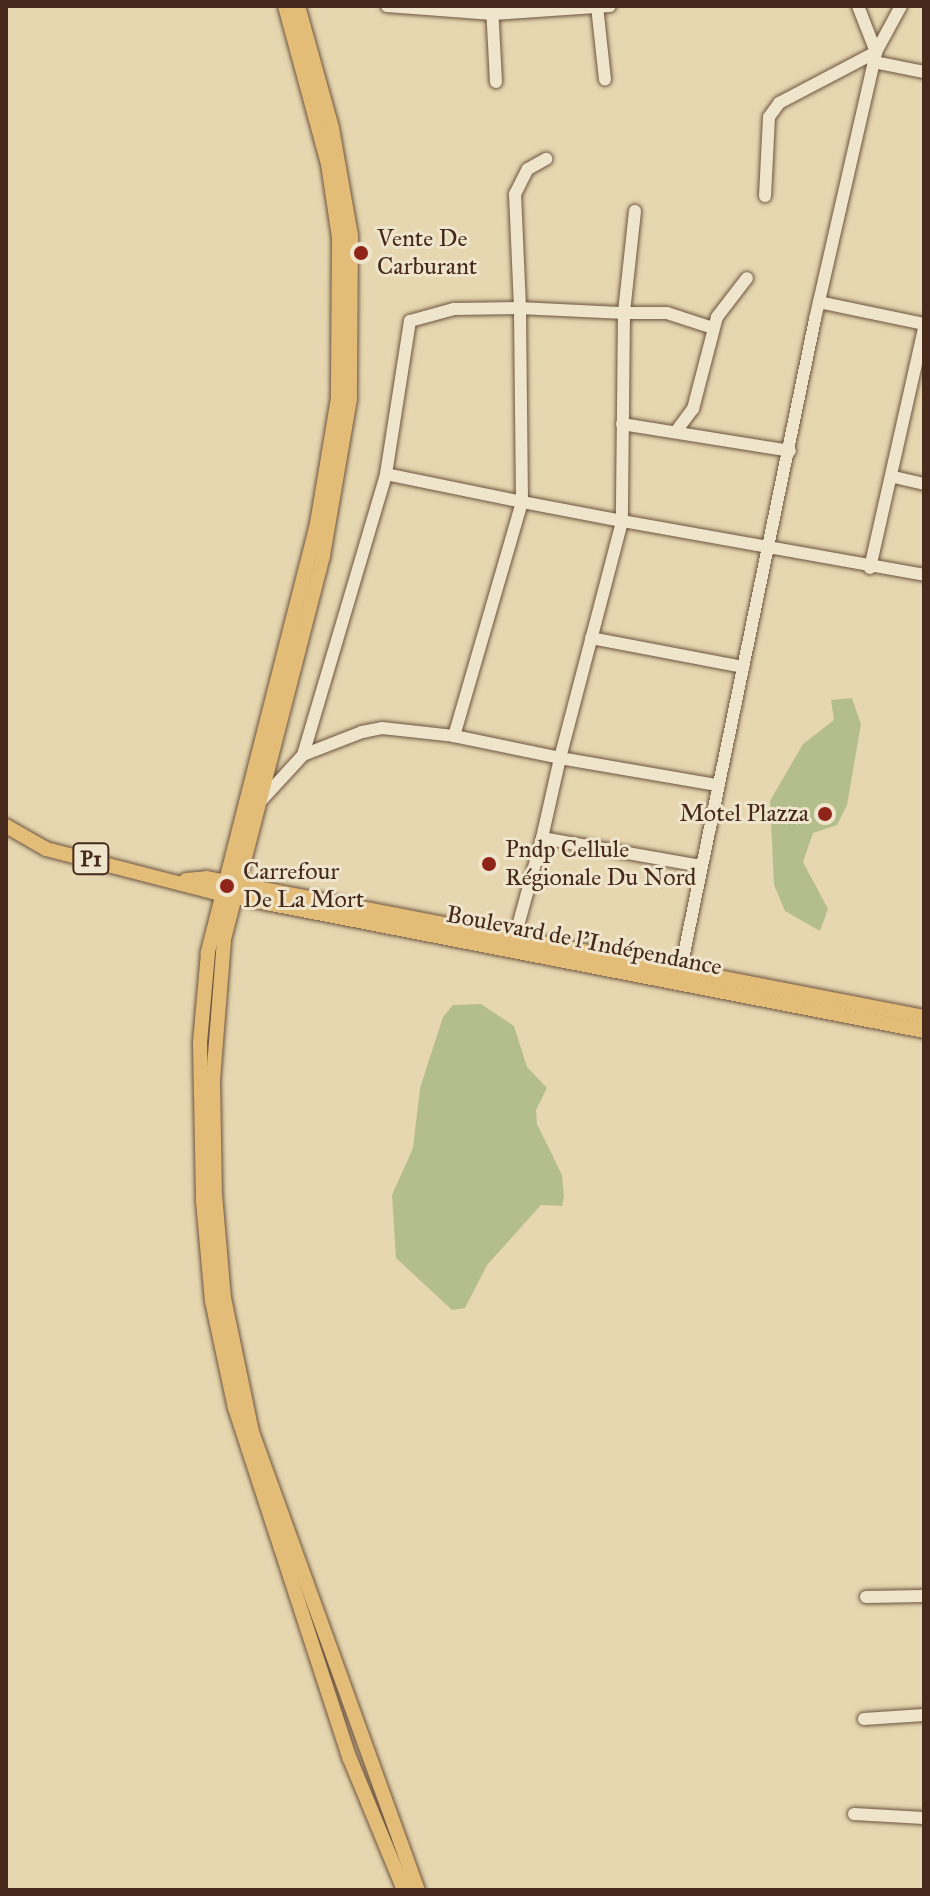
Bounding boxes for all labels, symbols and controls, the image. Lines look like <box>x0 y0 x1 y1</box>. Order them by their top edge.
place label: Vente De Carburant <box>377 225 477 281</box>
marker: Vente De Carburant <box>352 244 370 262</box>
place label: Motel Plazza <box>679 800 809 828</box>
marker: Motel Plazza <box>816 805 834 823</box>
place label: Pndp Cellule Régionale Du Nord <box>505 836 696 892</box>
road number: P1 <box>71 841 111 877</box>
marker: Pndp Cellule Régionale Du Nord <box>480 855 498 873</box>
place label: Carrefour De La Mort <box>243 858 364 914</box>
marker: Carrefour De La Mort <box>218 877 236 895</box>
street label: Boulevard de l'Indépendance <box>444 900 724 982</box>

